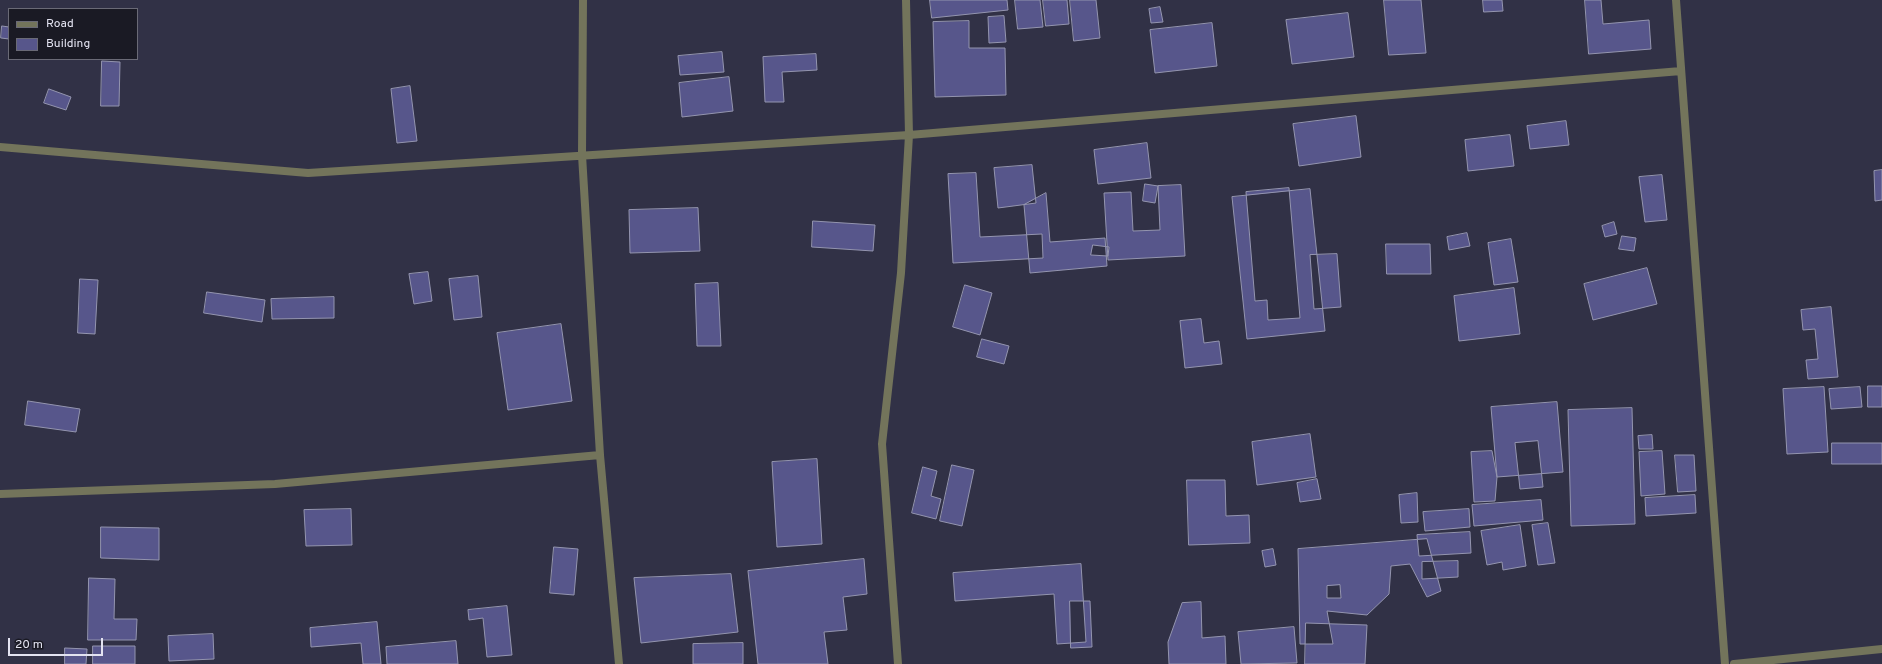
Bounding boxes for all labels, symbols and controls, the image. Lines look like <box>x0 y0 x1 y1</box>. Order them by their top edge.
legend <box>8 8 138 60</box>
text: Road <box>46 16 74 32</box>
text: Building <box>46 36 90 52</box>
scale bar <box>10 630 105 656</box>
text: 20 m <box>15 637 43 653</box>

